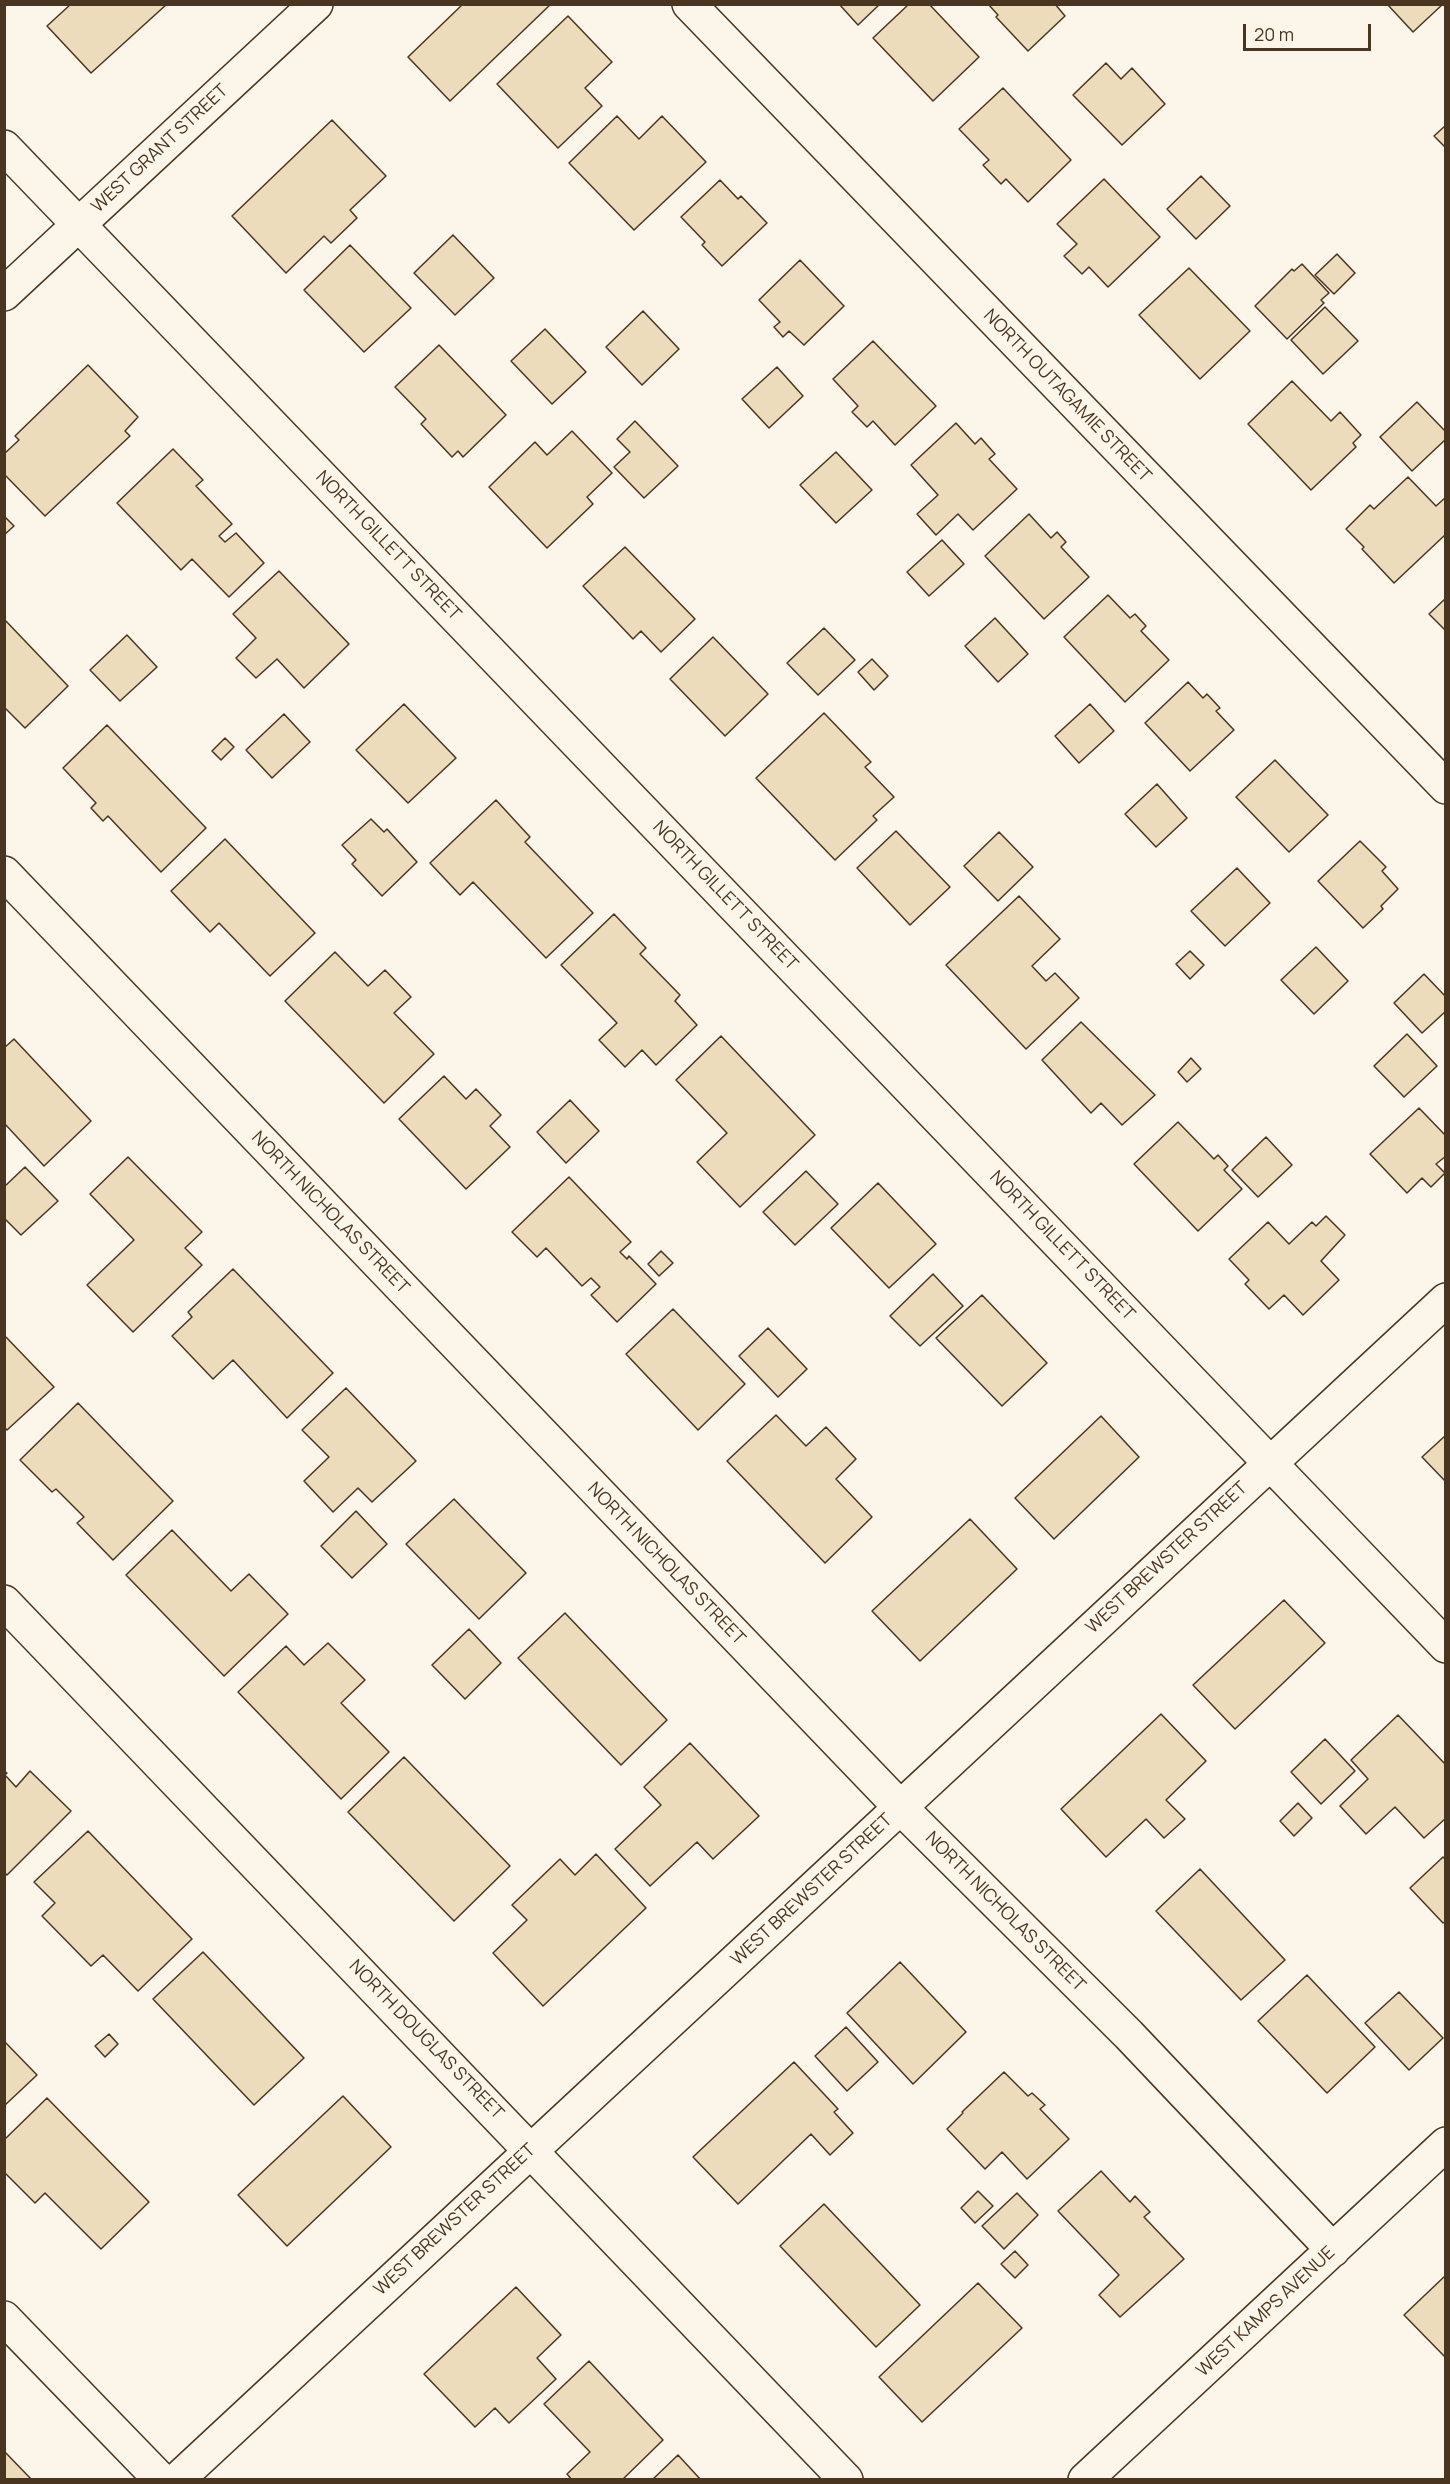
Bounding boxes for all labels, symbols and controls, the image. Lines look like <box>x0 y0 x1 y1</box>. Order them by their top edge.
scale bar <box>1246 12 1374 50</box>
text: 20 m <box>1254 22 1294 46</box>
street label: WEST GRANT STREET <box>87 80 233 218</box>
street label: NORTH OUTAGAMIE STREET <box>979 305 1155 487</box>
street label: NORTH GILLETT STREET <box>311 467 465 625</box>
street label: NORTH GILLETT STREET <box>648 817 802 975</box>
street label: NORTH NICHOLAS STREET <box>247 1127 413 1299</box>
street label: NORTH GILLETT STREET <box>985 1167 1139 1325</box>
street label: NORTH NICHOLAS STREET <box>583 1478 749 1650</box>
street label: WEST BREWSTER STREET <box>1082 1478 1252 1638</box>
street label: WEST BREWSTER STREET <box>727 1810 897 1970</box>
street label: NORTH NICHOLAS STREET <box>920 1827 1090 1997</box>
street label: NORTH DOUGLAS STREET <box>344 1956 508 2124</box>
street label: WEST BREWSTER STREET <box>370 2140 540 2300</box>
street label: WEST KAMPS AVENUE <box>1192 2242 1340 2382</box>

